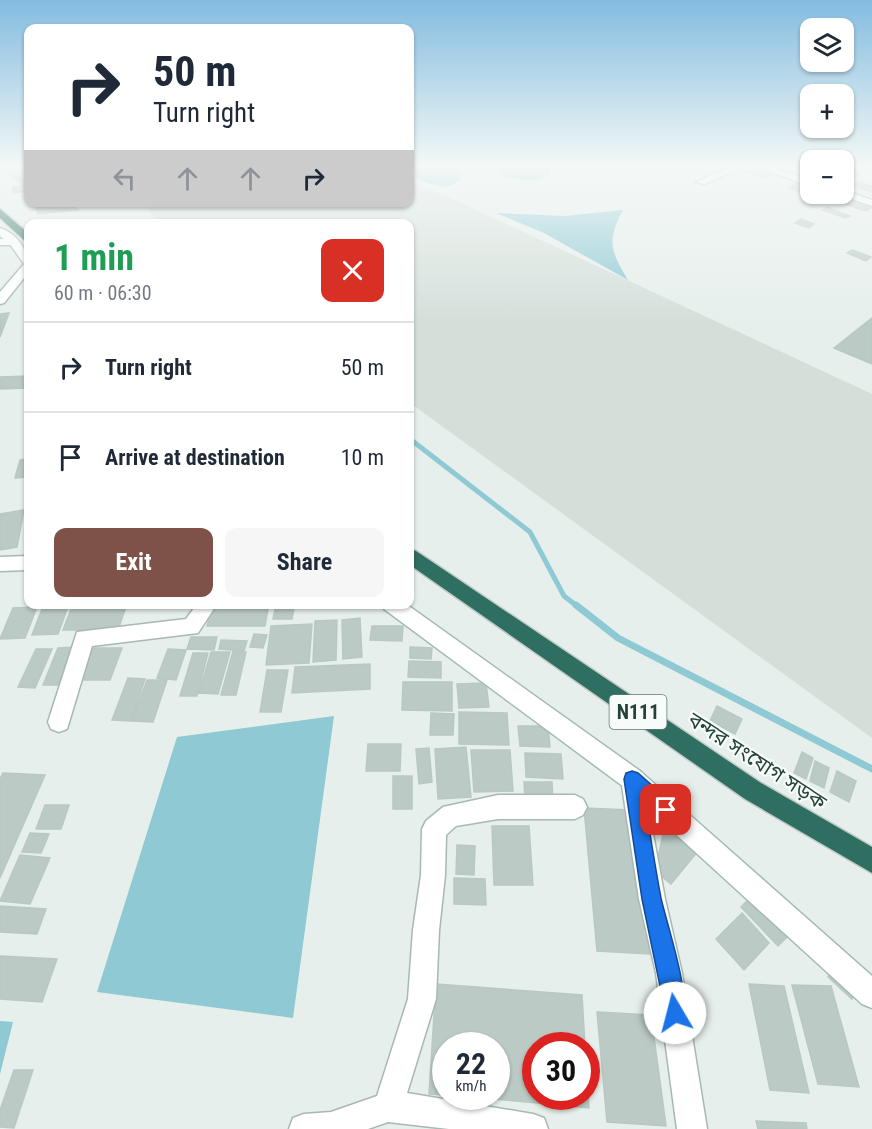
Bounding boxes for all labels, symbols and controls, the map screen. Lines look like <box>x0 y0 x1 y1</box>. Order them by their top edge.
map controls <box>800 18 854 204</box>
button: layers <box>800 18 854 72</box>
text: 50 m <box>153 47 236 96</box>
icon: right <box>54 48 132 126</box>
button: + <box>800 84 854 138</box>
text: Turn right <box>153 97 255 129</box>
button: − <box>800 150 854 204</box>
icon: left <box>108 162 141 195</box>
icon: ahead <box>171 162 204 195</box>
icon: ahead <box>234 162 267 195</box>
icon: right <box>297 162 330 195</box>
text: 1 min <box>54 237 134 279</box>
button: close <box>321 239 384 302</box>
text: 60 m · 06:30 <box>54 281 152 305</box>
icon: right <box>54 351 87 384</box>
text: Turn right <box>105 355 192 380</box>
text: 50 m <box>341 355 384 380</box>
icon: arrive <box>54 441 87 474</box>
text: Arrive at destination <box>105 445 285 470</box>
text: 10 m <box>341 445 384 470</box>
button: Exit <box>54 528 213 597</box>
button: Share <box>225 528 384 597</box>
road number: N111 <box>610 695 666 729</box>
street label: বন্দর সংযোগ সড়ক <box>683 707 831 815</box>
pin <box>640 784 691 835</box>
icon: arrive <box>649 793 682 826</box>
position arrow <box>643 981 707 1045</box>
speed limit sign: 30 <box>522 1032 600 1110</box>
text: 22 <box>456 1046 486 1081</box>
text: km/h <box>456 1077 486 1095</box>

